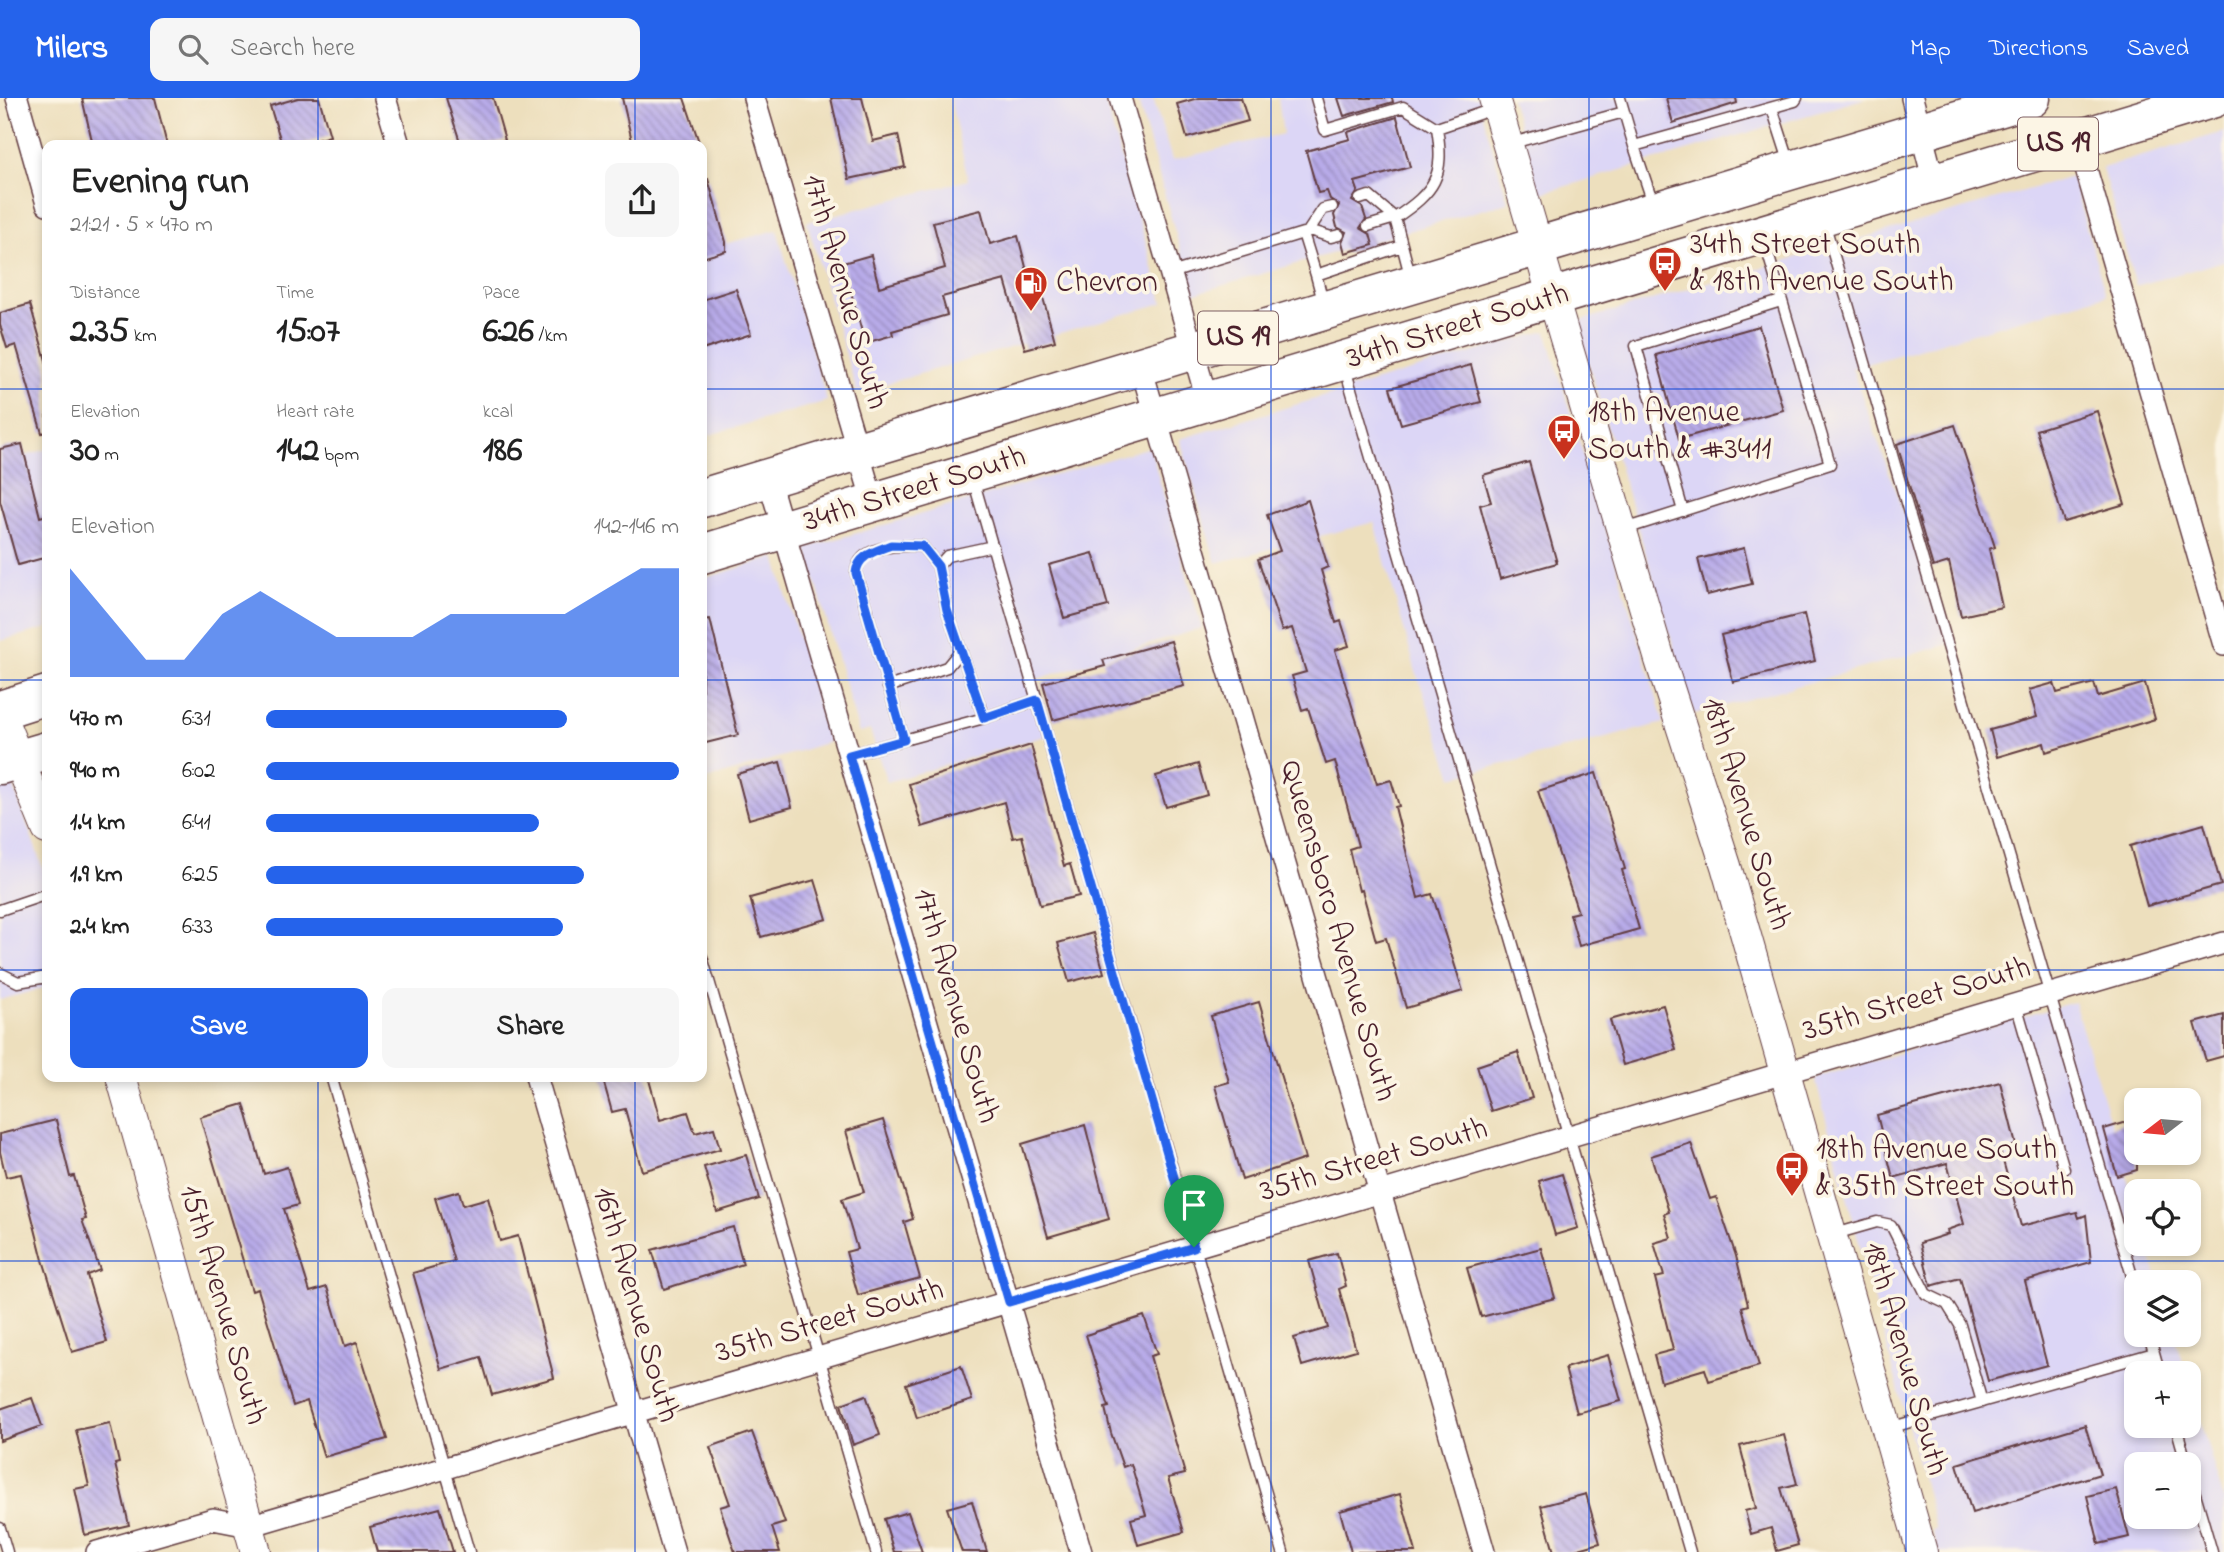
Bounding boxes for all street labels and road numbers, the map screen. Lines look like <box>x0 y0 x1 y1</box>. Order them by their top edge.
road number: US 19 <box>2018 118 2098 170</box>
street label: 17th Avenue South <box>788 169 900 415</box>
street label: 34th Street South <box>1341 271 1575 383</box>
road number: US 19 <box>1198 312 1278 364</box>
street label: 34th Street South <box>798 434 1032 546</box>
street label: 18th Avenue South <box>1687 692 1803 936</box>
street label: Queensboro Avenue South <box>1266 755 1408 1107</box>
street label: 17th Avenue South <box>899 883 1011 1129</box>
street label: 35th Street South <box>1797 945 2037 1055</box>
street label: 35th Street South <box>1254 1106 1494 1216</box>
street label: 15th Avenue South <box>165 1180 279 1430</box>
street label: 16th Avenue South <box>579 1182 691 1428</box>
street label: 18th Avenue South <box>1848 1237 1960 1481</box>
street label: 35th Street South <box>710 1267 950 1377</box>

